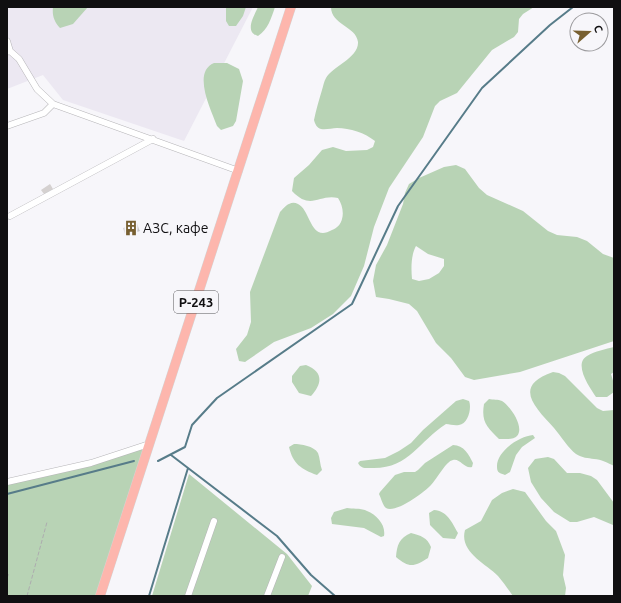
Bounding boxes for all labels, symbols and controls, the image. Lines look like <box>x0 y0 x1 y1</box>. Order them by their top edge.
north arrow <box>569 12 609 52</box>
text: С <box>592 23 605 34</box>
building icon: АЗС, кафе <box>122 219 140 237</box>
place label: АЗС, кафе <box>143 220 208 236</box>
road number: Р-243 <box>174 291 218 313</box>

